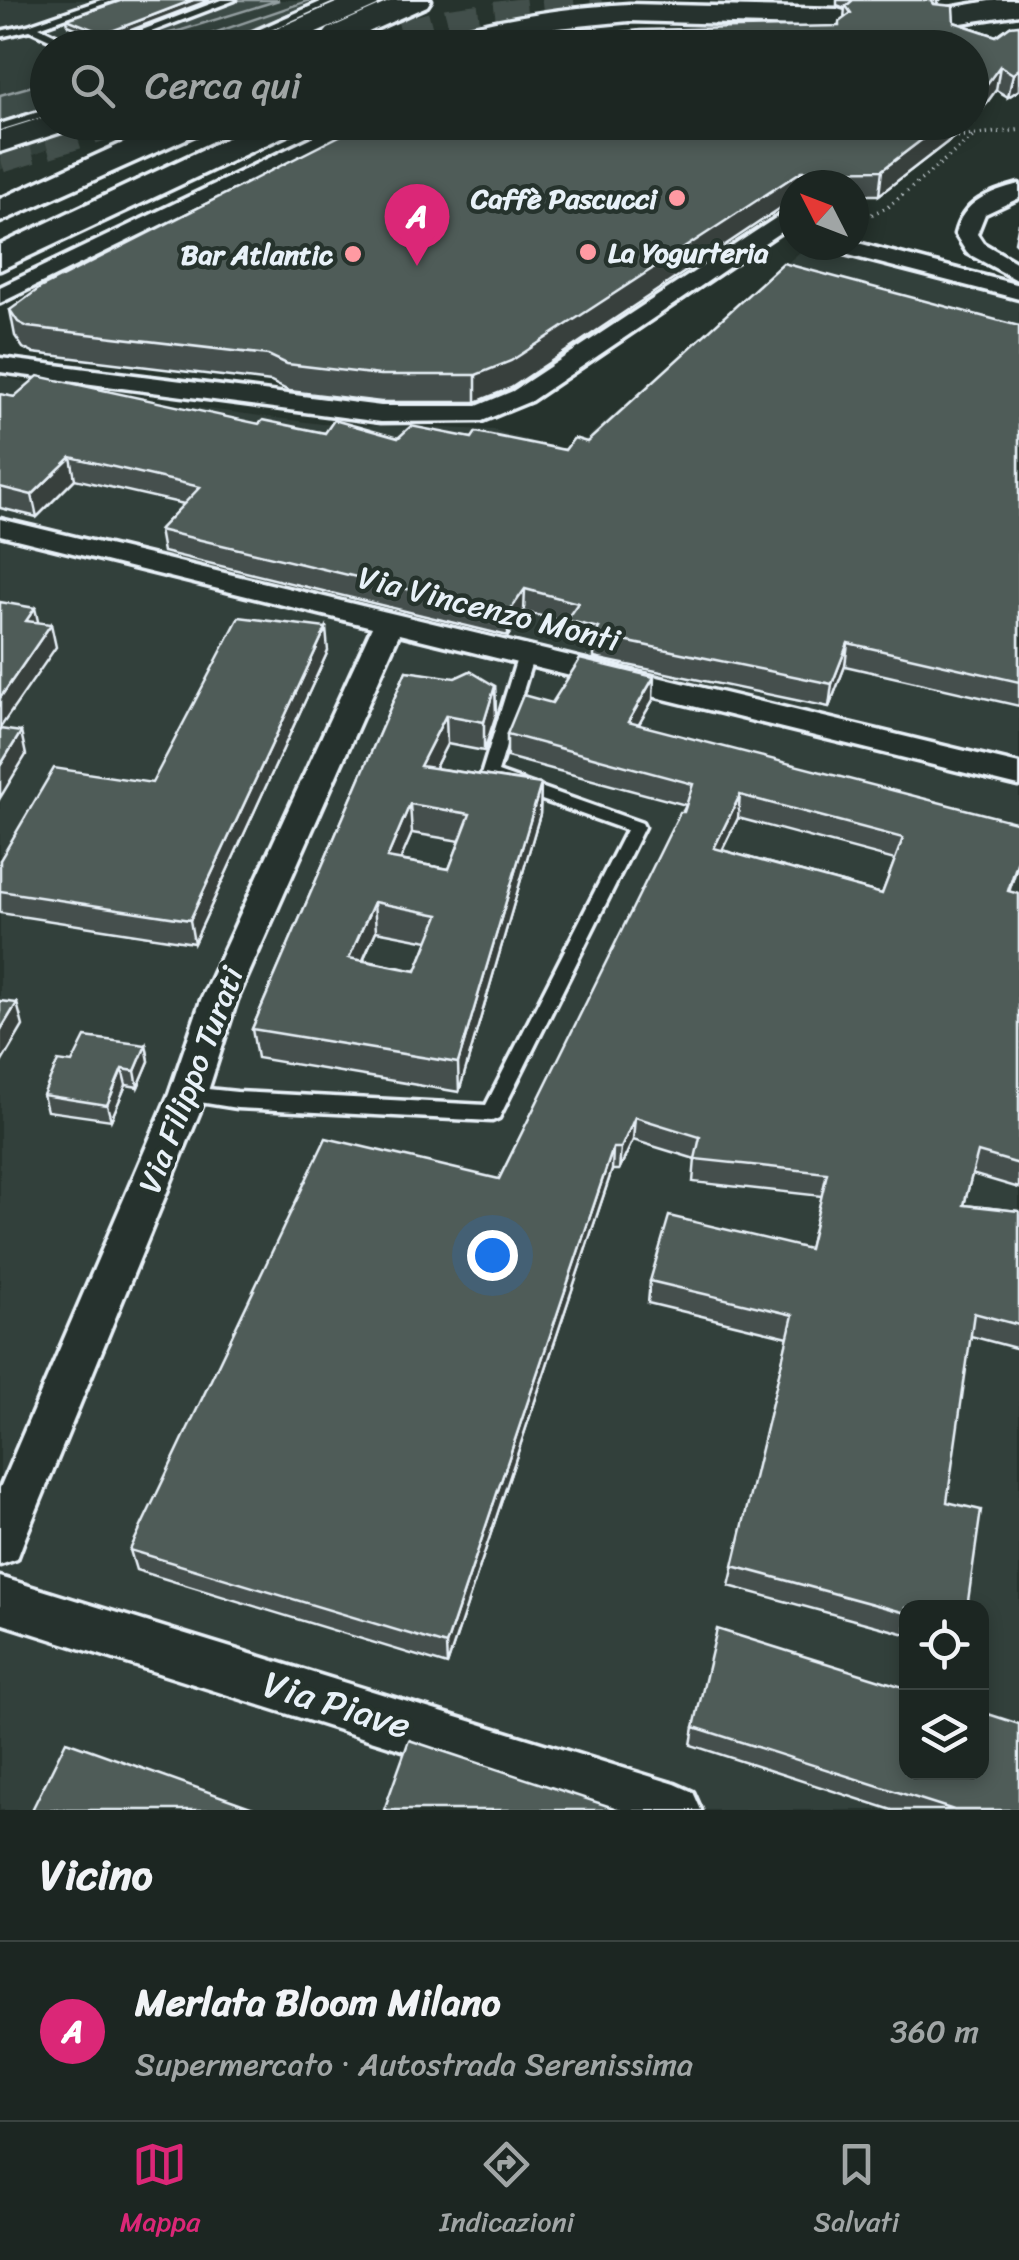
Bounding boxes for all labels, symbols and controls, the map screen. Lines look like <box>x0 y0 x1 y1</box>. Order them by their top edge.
search box <box>30 30 989 140</box>
text: Cerca qui <box>145 52 301 119</box>
icon: search <box>65 58 120 113</box>
north arrow <box>779 170 869 260</box>
place label: Caffè Pascucci <box>470 174 658 223</box>
pin: A <box>384 184 450 266</box>
marker: Caffè Pascucci <box>666 187 688 209</box>
place label: La Yogurteria <box>608 228 769 277</box>
place label: Bar Atlantic <box>181 230 334 279</box>
marker: La Yogurteria <box>577 241 599 263</box>
marker: Bar Atlantic <box>342 243 364 265</box>
street label: Via Vincenzo Monti <box>352 549 627 669</box>
street label: Via Filippo Turati <box>122 957 261 1202</box>
your location <box>467 1230 518 1281</box>
map controls <box>899 1600 989 1780</box>
button: locate <box>899 1600 989 1690</box>
street label: Via Piave <box>255 1651 419 1759</box>
button: layers <box>899 1690 989 1780</box>
text: Vicino <box>40 1838 153 1912</box>
text: Merlata Bloom Milano <box>135 1969 500 2036</box>
text: A <box>62 2003 83 2060</box>
text: 360 m <box>890 2003 979 2060</box>
text: Supermercato · Autostrada Serenissima <box>135 2036 693 2093</box>
tab: Mappa <box>120 2137 200 2246</box>
tab: Indicazioni <box>440 2137 574 2246</box>
tab: Salvati <box>814 2137 899 2246</box>

